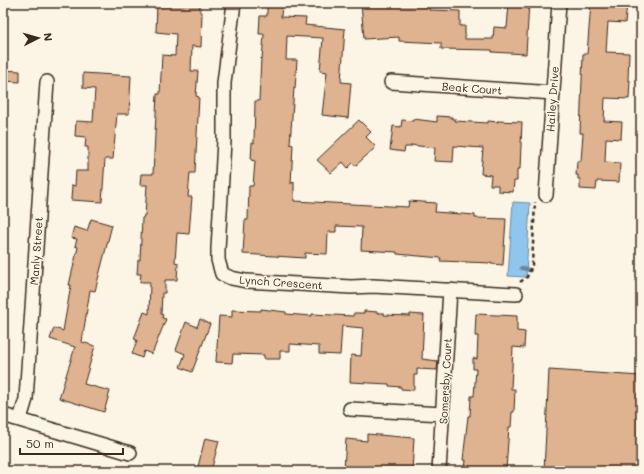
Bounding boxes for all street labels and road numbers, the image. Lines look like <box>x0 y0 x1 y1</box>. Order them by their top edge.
street label: Hailey Drive <box>542 65 562 132</box>
street label: Beak Court <box>441 78 503 98</box>
street label: Manly Street <box>26 216 46 286</box>
street label: Lynch Crescent <box>239 272 323 292</box>
street label: Somersby Court <box>435 337 455 424</box>

